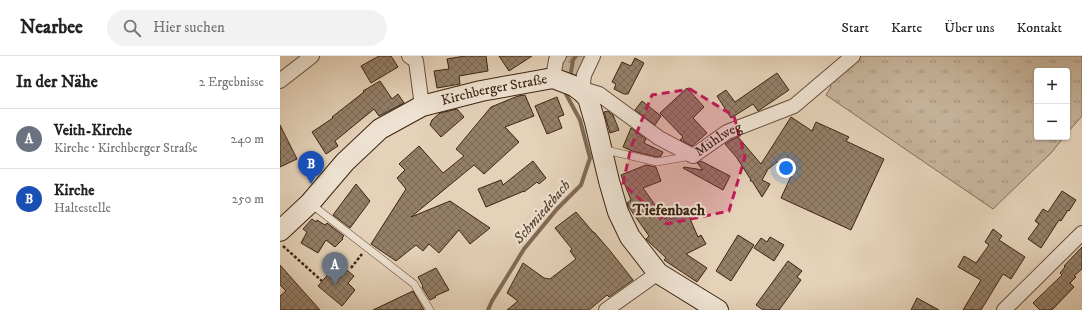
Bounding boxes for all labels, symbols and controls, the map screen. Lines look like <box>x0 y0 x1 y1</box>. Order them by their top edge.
search box <box>107 10 387 46</box>
text: Nearbee <box>20 16 83 39</box>
icon: search <box>121 17 143 39</box>
text: Hier suchen <box>153 18 225 37</box>
text: Start <box>842 19 869 37</box>
text: Karte <box>891 19 922 37</box>
text: Über uns <box>944 19 994 37</box>
text: Kontakt <box>1016 19 1062 37</box>
map controls <box>1034 68 1070 140</box>
button: + <box>1034 68 1070 104</box>
street label: Kirchberger Straße <box>439 70 549 110</box>
text: In der Nähe <box>16 71 98 93</box>
text: 2 Ergebnisse <box>199 74 264 90</box>
button: − <box>1034 104 1070 140</box>
street label: Mühlweg <box>691 118 744 161</box>
text: Veith-Kirche <box>54 121 132 140</box>
text: A <box>25 131 33 147</box>
text: 240 m <box>231 131 264 147</box>
text: Kirche · Kirchberger Straße <box>54 140 198 156</box>
pin: B <box>298 151 324 184</box>
your location <box>776 158 796 178</box>
water label: Schmiedebach <box>509 176 575 248</box>
text: Kirche <box>54 181 94 200</box>
text: B <box>25 191 33 207</box>
text: 250 m <box>232 191 264 207</box>
text: Haltestelle <box>54 200 111 216</box>
district label: Tiefenbach <box>632 200 706 220</box>
pin: A <box>322 252 348 285</box>

